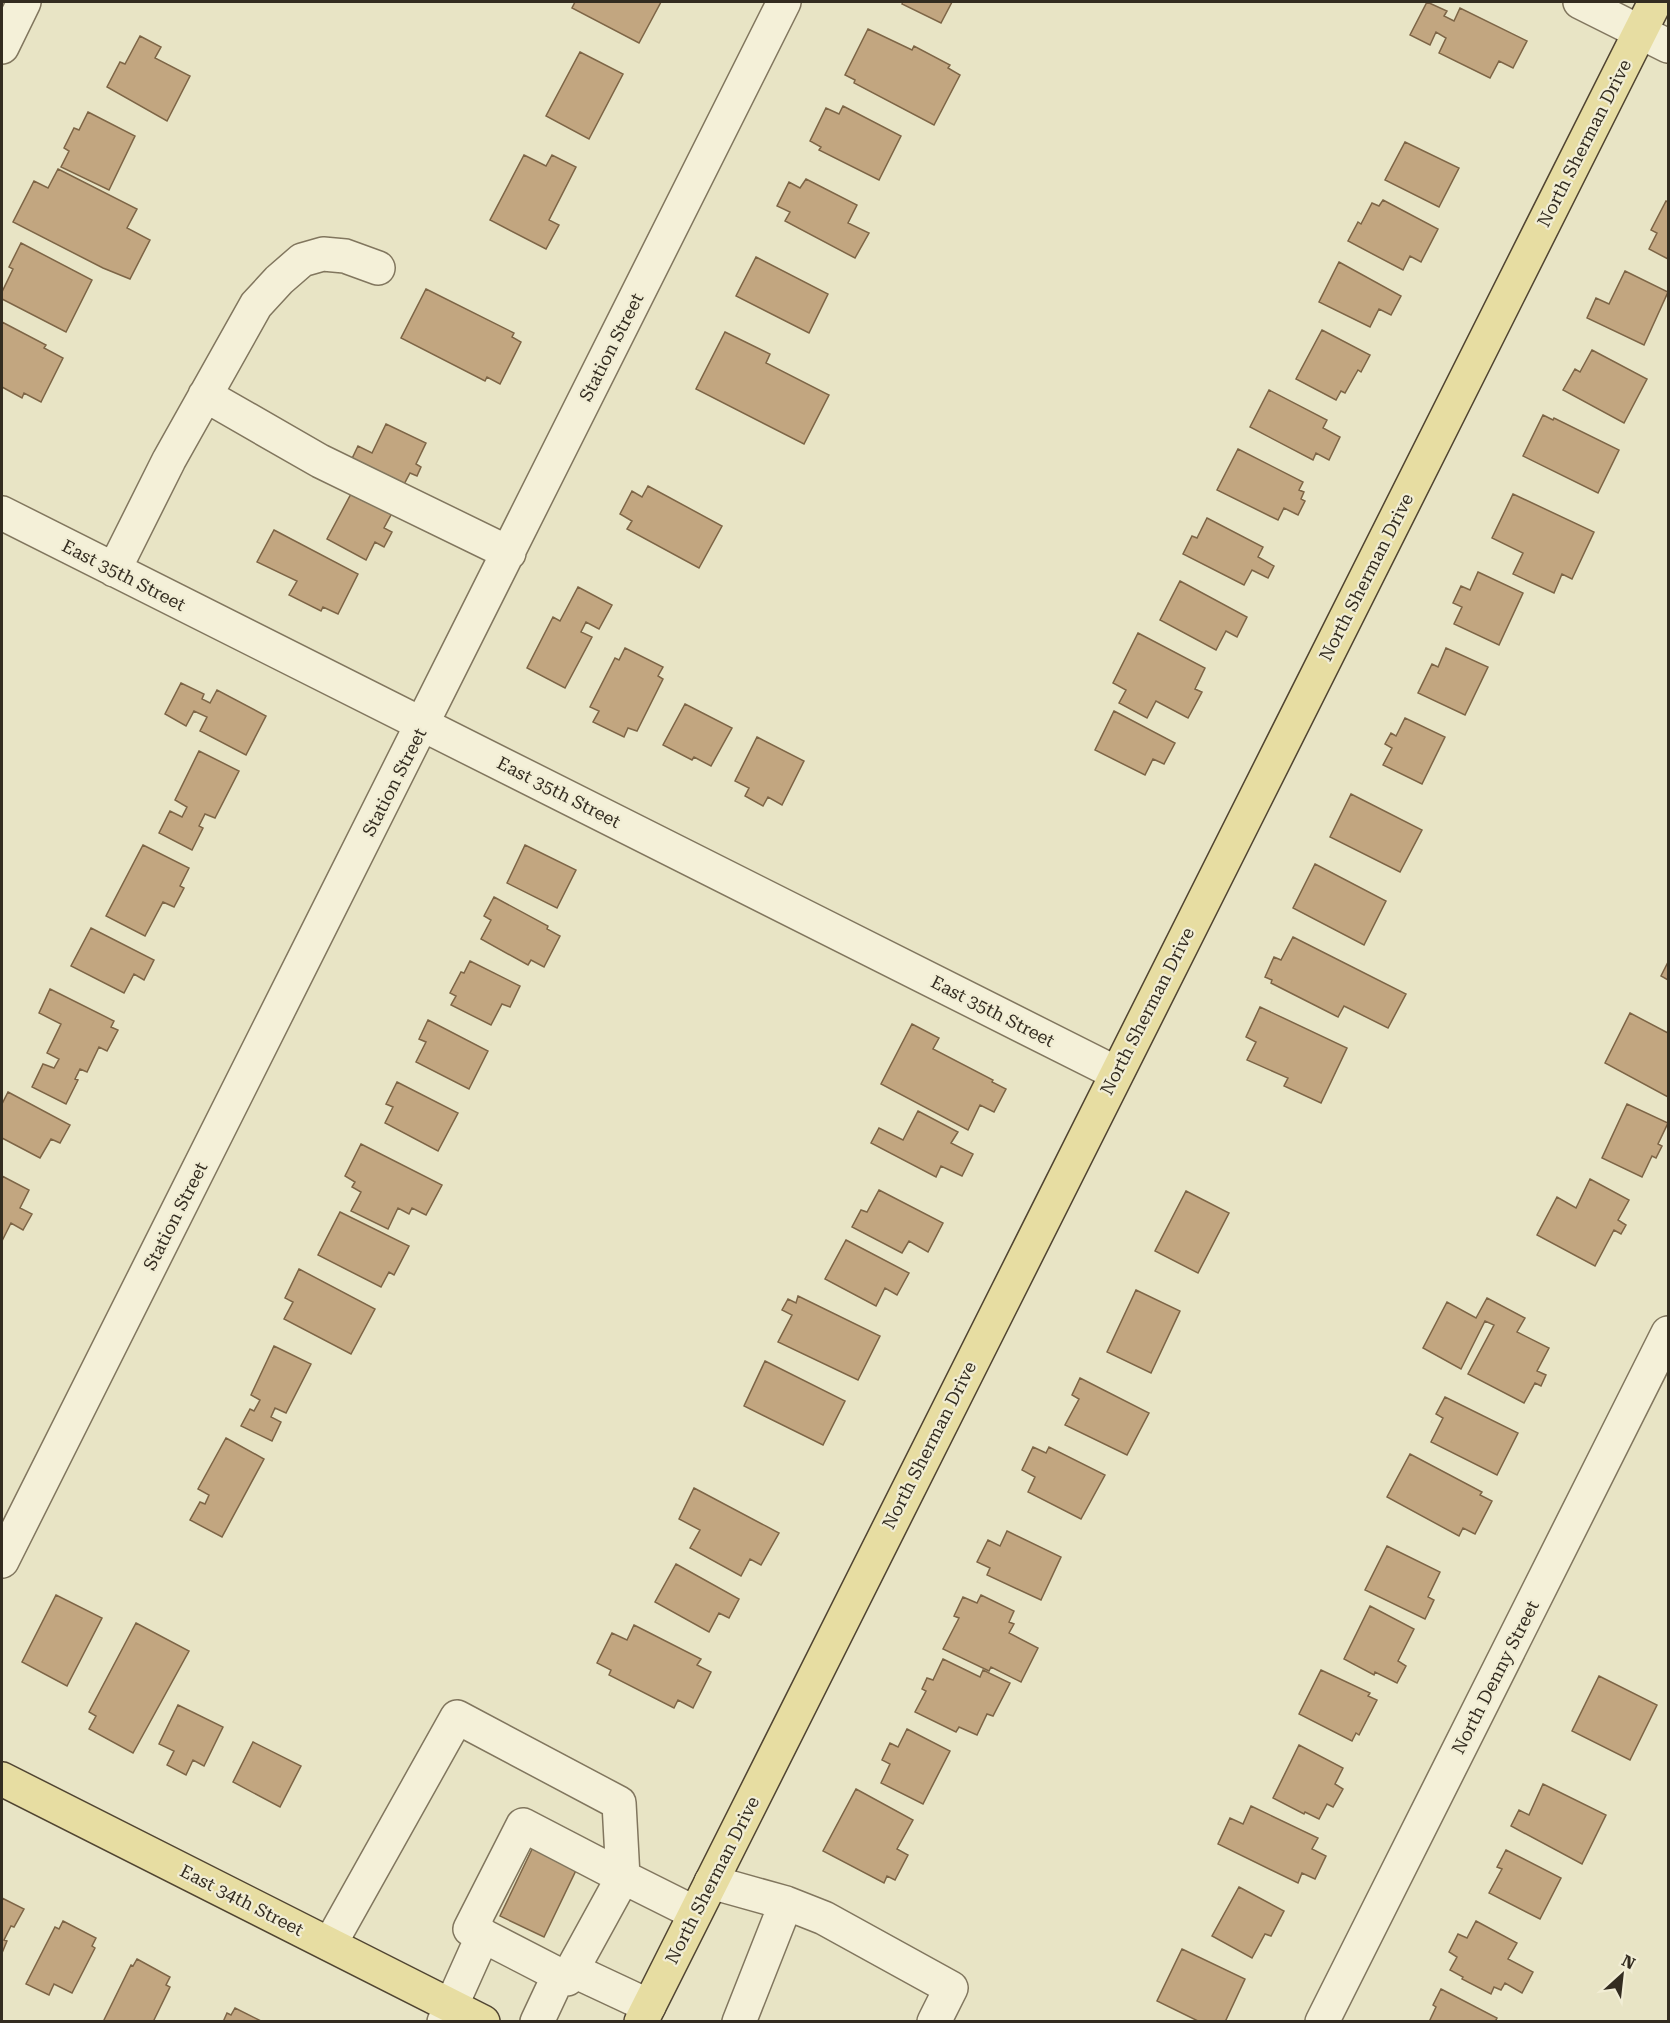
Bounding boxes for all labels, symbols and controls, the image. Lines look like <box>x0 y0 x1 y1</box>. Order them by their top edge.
street label: North Sherman Drive <box>1533 56 1635 230</box>
street label: Station Street <box>575 289 647 405</box>
street label: North Sherman Drive <box>1315 490 1417 664</box>
street label: East 35th Street <box>59 535 190 615</box>
street label: Station Street <box>358 724 430 840</box>
street label: East 35th Street <box>494 752 625 832</box>
street label: North Sherman Drive <box>1096 924 1198 1098</box>
street label: East 35th Street <box>928 971 1059 1051</box>
street label: Station Street <box>139 1158 211 1274</box>
street label: North Sherman Drive <box>878 1358 980 1532</box>
street label: North Denny Street <box>1447 1596 1543 1757</box>
street label: North Sherman Drive <box>661 1793 763 1967</box>
street label: East 34th Street <box>177 1860 308 1940</box>
north arrow <box>1592 1945 1652 2005</box>
text: N <box>1619 1951 1638 1973</box>

